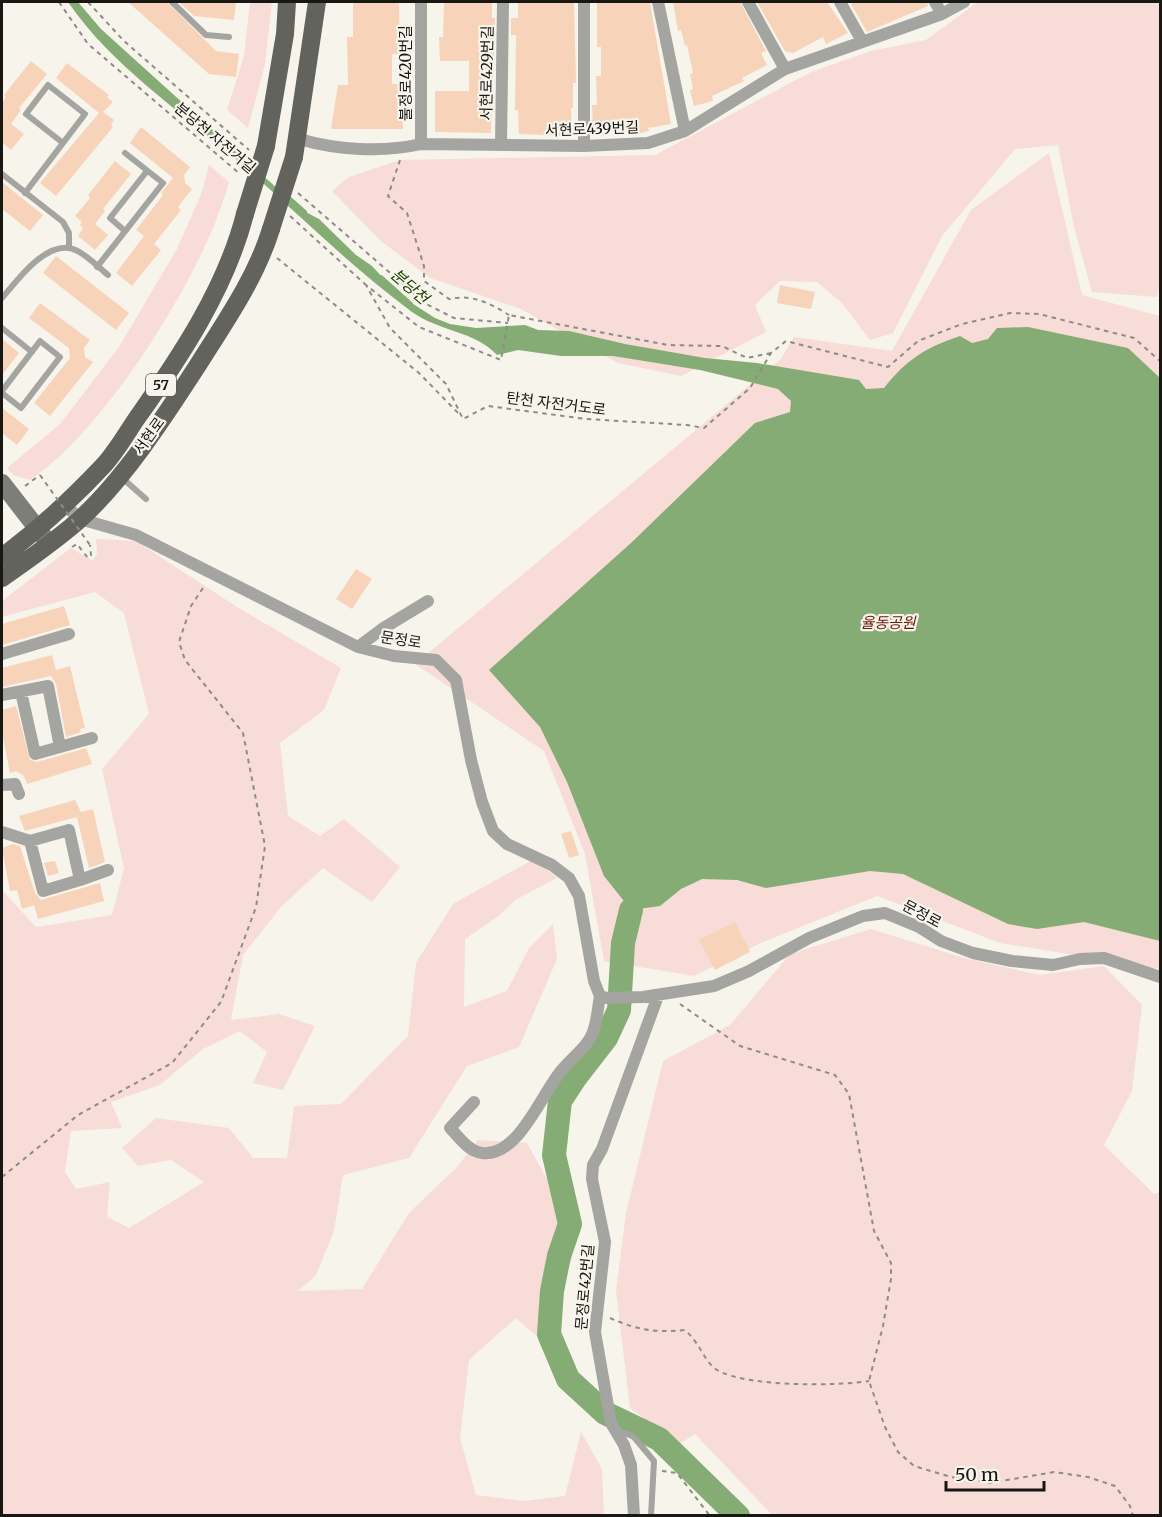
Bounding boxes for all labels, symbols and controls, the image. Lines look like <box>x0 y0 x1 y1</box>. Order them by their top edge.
street label: 불정로420번길 <box>396 25 415 121</box>
street label: 서현로429번길 <box>476 25 497 121</box>
street label: 분당천 자전거길 <box>171 98 260 177</box>
street label: 서현로439번길 <box>545 117 639 140</box>
water label: 분당천 <box>387 264 435 310</box>
road number: 57 <box>146 374 176 396</box>
street label: 탄천 자전거도로 <box>505 388 607 419</box>
street label: 서현로 <box>129 413 168 458</box>
park label: 율동공원 <box>860 613 917 632</box>
street label: 문정로 <box>379 627 423 652</box>
street label: 문정로 <box>899 895 945 932</box>
street label: 문정로42번길 <box>571 1243 598 1331</box>
scale bar <box>946 1454 1044 1492</box>
text: 50 m <box>955 1463 999 1486</box>

